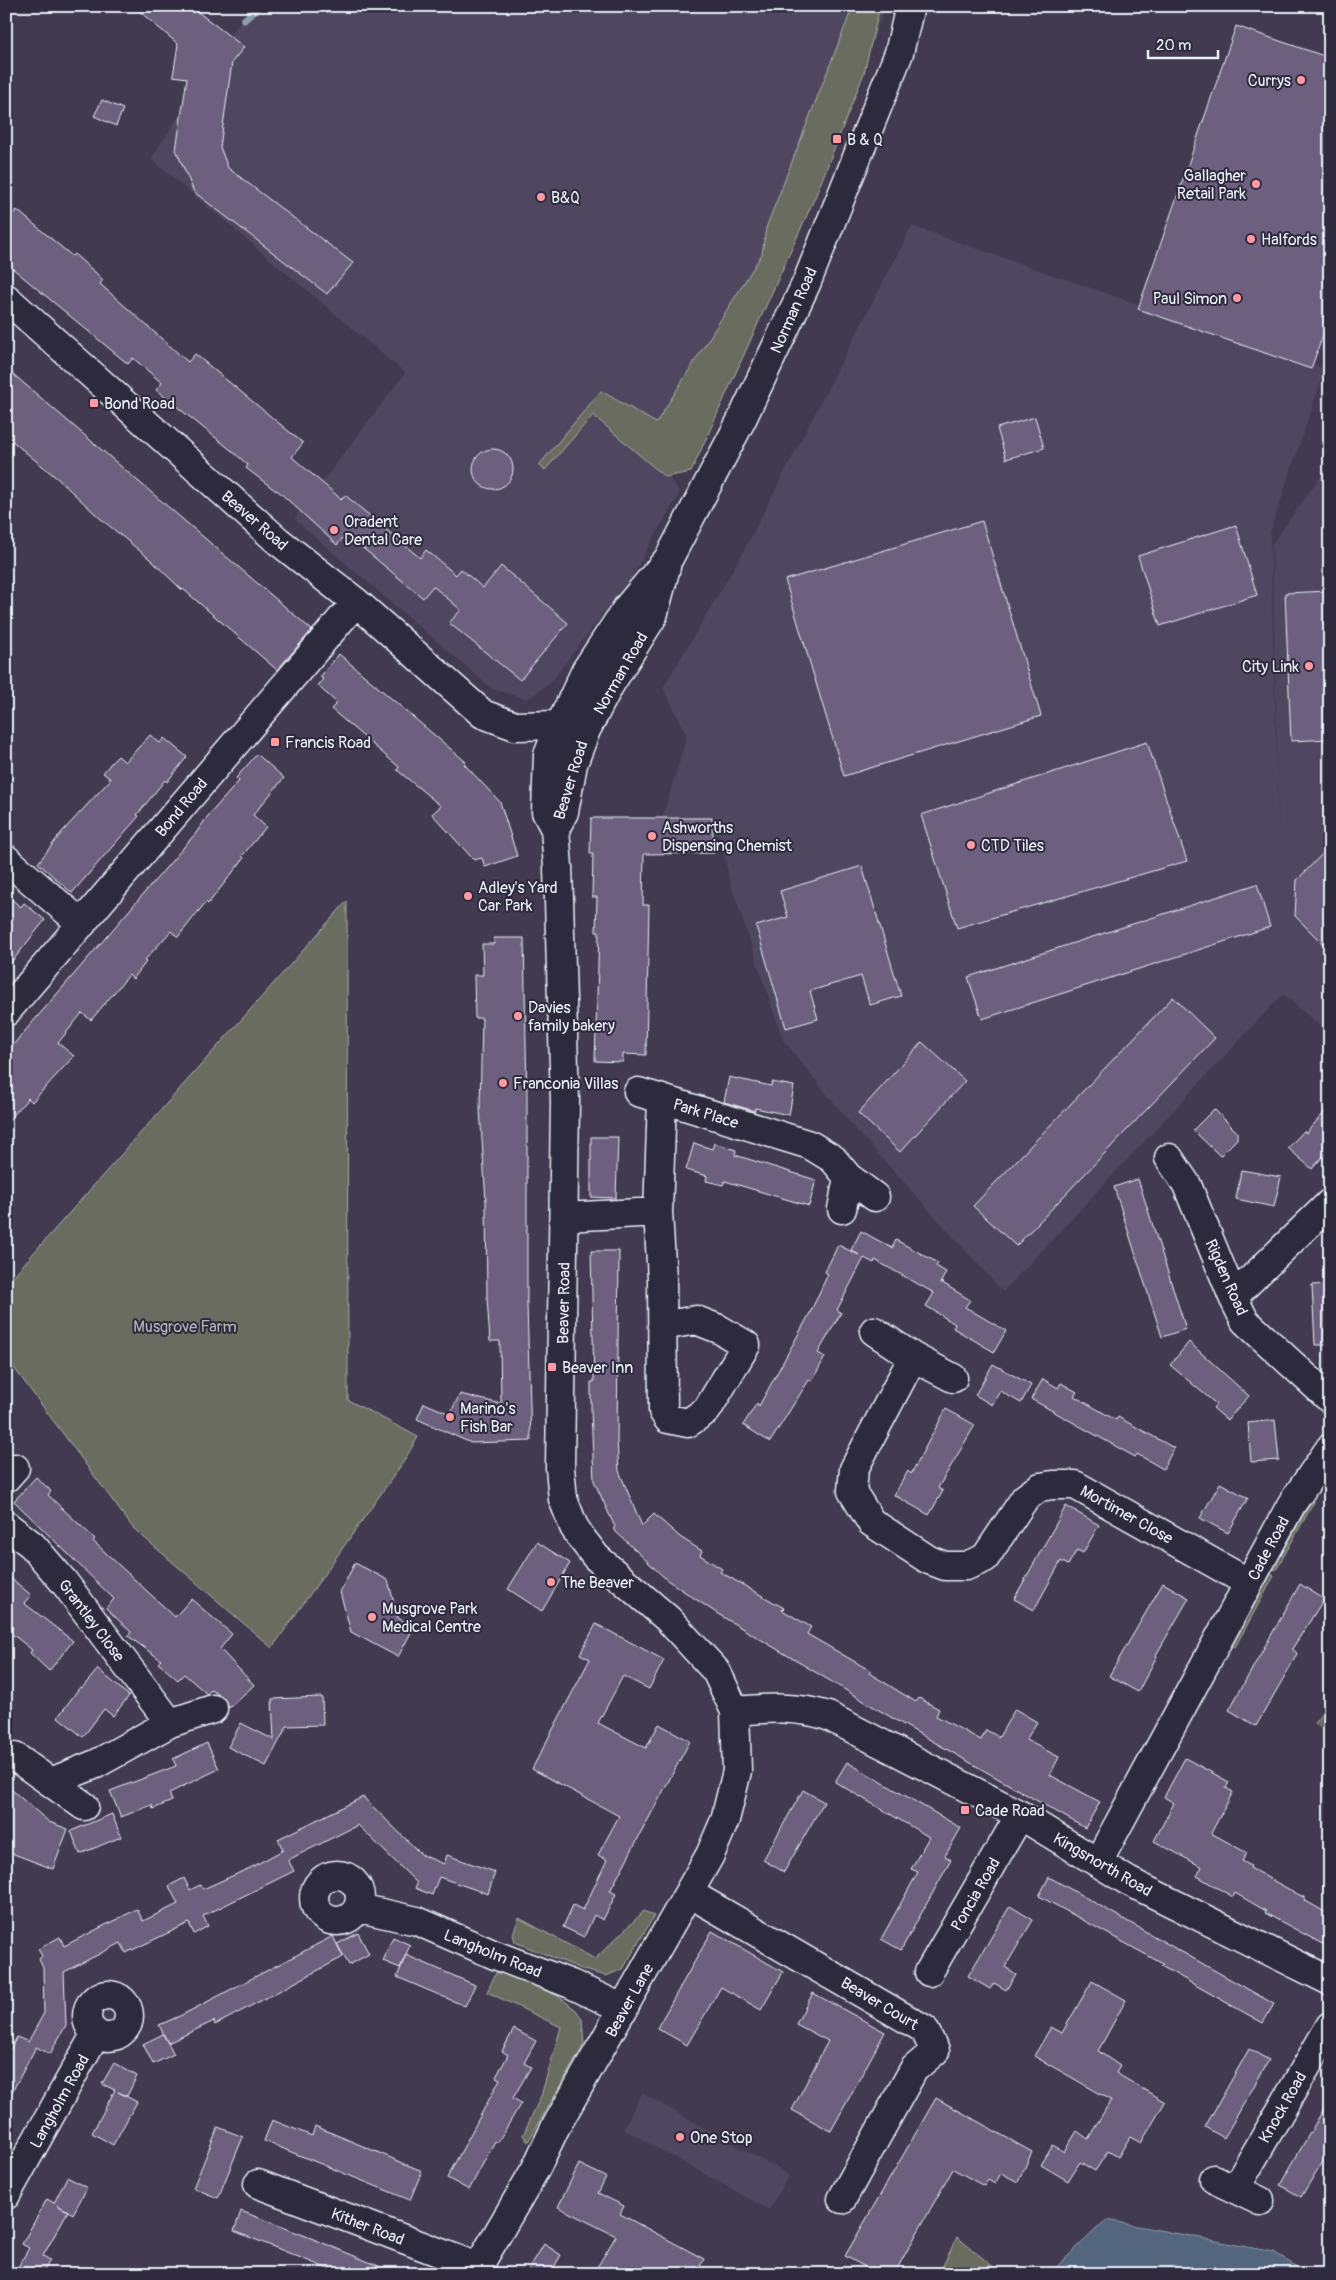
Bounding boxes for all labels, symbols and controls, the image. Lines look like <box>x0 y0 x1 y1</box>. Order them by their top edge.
scale bar <box>1148 28 1218 60</box>
text: 20 m <box>1156 36 1191 55</box>
place label: Currys <box>1248 71 1291 91</box>
marker: Currys <box>1295 74 1307 86</box>
place label: B & Q <box>847 130 883 150</box>
marker: B & Q <box>831 133 843 145</box>
place label: Gallagher Retail Park <box>1177 166 1246 204</box>
marker: Gallagher Retail Park <box>1250 178 1262 190</box>
place label: B&Q <box>551 188 580 208</box>
marker: B&Q <box>535 191 547 203</box>
place label: Halfords <box>1261 230 1317 250</box>
marker: Halfords <box>1245 233 1257 245</box>
street label: Norman Road <box>766 264 822 356</box>
place label: Paul Simon <box>1153 289 1227 309</box>
marker: Paul Simon <box>1231 292 1243 304</box>
place label: Bond Road <box>104 394 175 414</box>
marker: Bond Road <box>88 397 100 409</box>
street label: Beaver Road <box>217 486 292 555</box>
place label: Oradent Dental Care <box>344 512 422 550</box>
marker: Oradent Dental Care <box>328 524 340 536</box>
street label: Norman Road <box>589 629 653 718</box>
place label: City Link <box>1242 657 1299 677</box>
marker: City Link <box>1303 660 1315 672</box>
place label: Francis Road <box>285 733 371 753</box>
marker: Francis Road <box>269 736 281 748</box>
street label: Beaver Road <box>549 738 592 822</box>
street label: Bond Road <box>151 774 212 841</box>
place label: Ashworths Dispensing Chemist <box>662 818 793 856</box>
marker: Ashworths Dispensing Chemist <box>646 830 658 842</box>
place label: CTD Tiles <box>981 836 1044 856</box>
marker: CTD Tiles <box>965 839 977 851</box>
place label: Adley's Yard Car Park <box>478 878 558 916</box>
marker: Adley's Yard Car Park <box>462 890 474 902</box>
place label: Davies family bakery <box>528 998 615 1036</box>
marker: Davies family bakery <box>512 1010 524 1022</box>
place label: Franconia Villas <box>513 1074 618 1094</box>
marker: Franconia Villas <box>497 1077 509 1089</box>
street label: Park Place <box>670 1095 741 1133</box>
street label: Rigden Road <box>1200 1236 1252 1319</box>
street label: Beaver Road <box>553 1262 575 1344</box>
park label: Musgrove Farm <box>133 1317 237 1337</box>
place label: Beaver Inn <box>562 1358 633 1378</box>
marker: Beaver Inn <box>546 1361 558 1373</box>
place label: Marino's Fish Bar <box>460 1399 516 1437</box>
marker: Marino's Fish Bar <box>444 1411 456 1423</box>
street label: Mortimer Close <box>1076 1481 1177 1549</box>
street label: Cade Road <box>1244 1513 1294 1584</box>
place label: The Beaver <box>561 1573 634 1593</box>
street label: Grantley Close <box>54 1575 129 1666</box>
marker: The Beaver <box>545 1576 557 1588</box>
place label: Musgrove Park Medical Centre <box>382 1599 481 1637</box>
marker: Musgrove Park Medical Centre <box>366 1611 378 1623</box>
place label: Cade Road <box>975 1801 1045 1821</box>
marker: Cade Road <box>959 1804 971 1816</box>
street label: Kingsnorth Road <box>1050 1828 1155 1901</box>
street label: Poncia Road <box>947 1854 1005 1935</box>
street label: Langholm Road <box>441 1925 545 1983</box>
street label: Beaver Lane <box>601 1960 658 2041</box>
street label: Beaver Court <box>837 1973 923 2035</box>
street label: Langholm Road <box>26 2051 94 2152</box>
street label: Knock Road <box>1254 2068 1311 2147</box>
place label: One Stop <box>690 2128 753 2148</box>
marker: One Stop <box>674 2131 686 2143</box>
street label: Kither Road <box>328 2204 407 2250</box>

